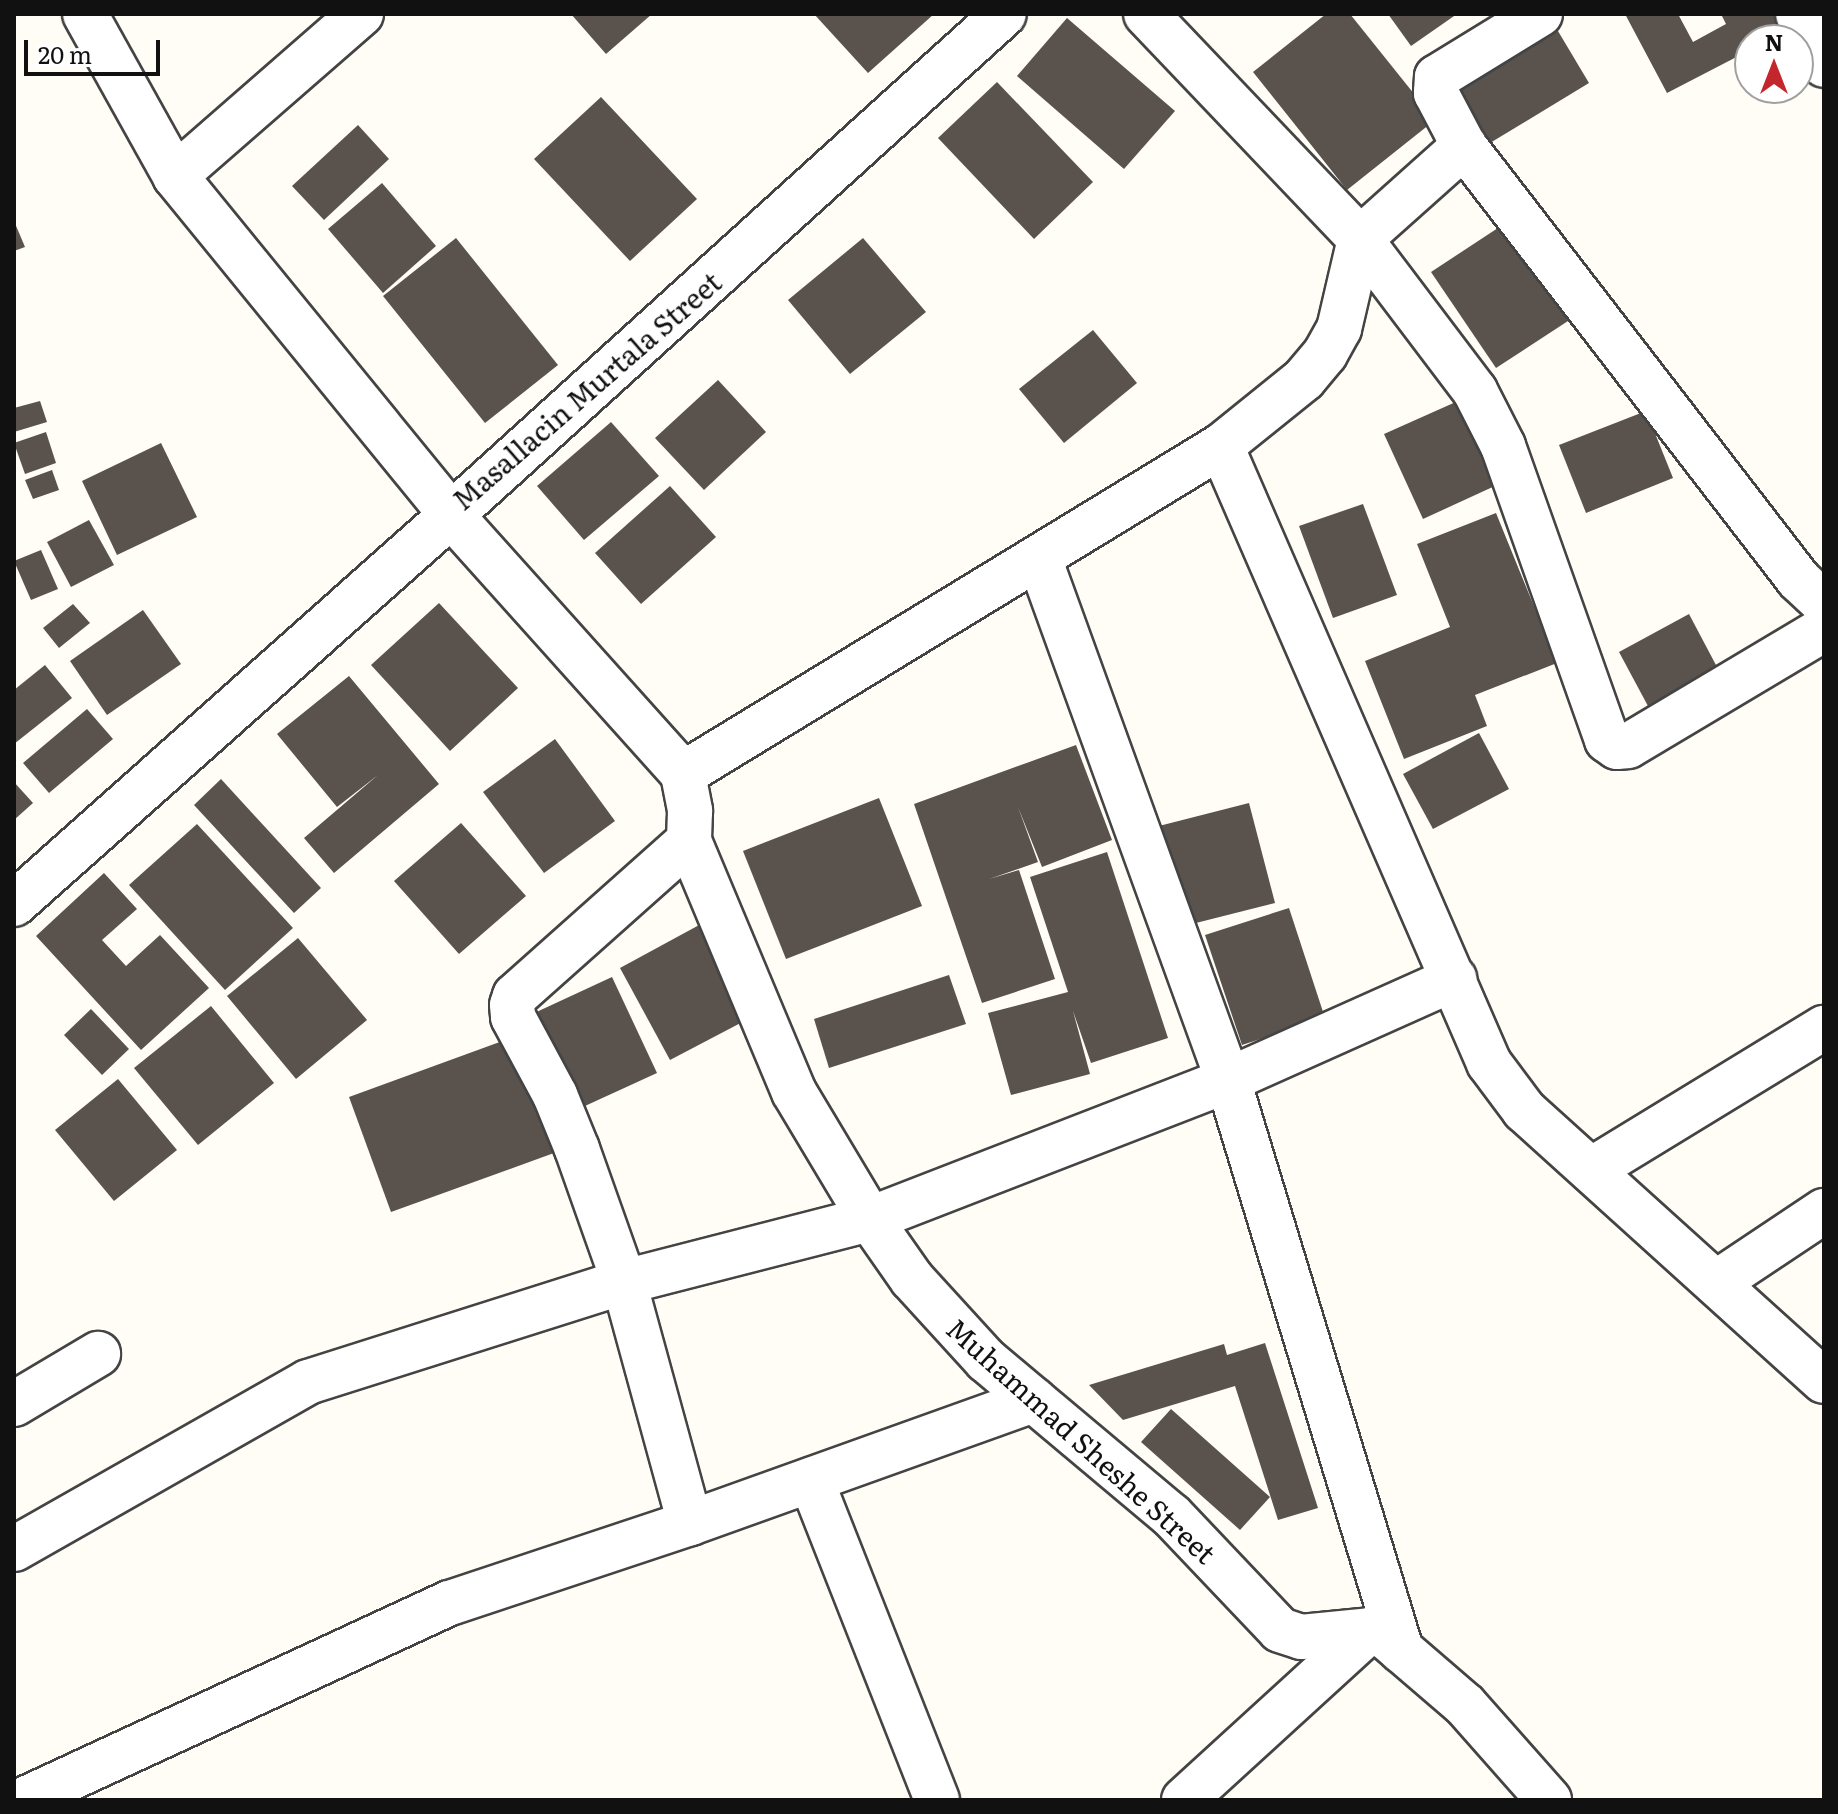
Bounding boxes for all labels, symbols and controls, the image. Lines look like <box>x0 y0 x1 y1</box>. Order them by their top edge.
scale bar <box>28 24 164 74</box>
north arrow <box>1734 24 1814 104</box>
text: N <box>1765 25 1783 58</box>
text: 20 m <box>38 36 92 71</box>
street label: Masallacin Murtala Street <box>445 264 727 516</box>
street label: Muhammad Sheshe Street <box>941 1310 1223 1570</box>

